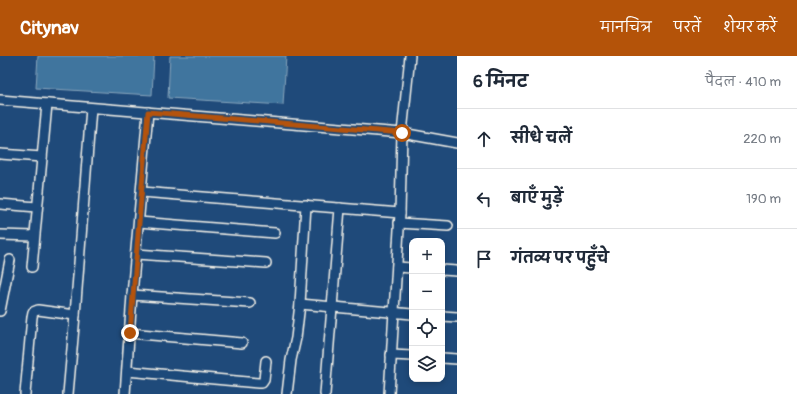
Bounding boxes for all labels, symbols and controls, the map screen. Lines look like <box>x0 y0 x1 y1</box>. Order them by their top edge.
text: Citynav <box>20 16 79 40</box>
text: मानचित्र <box>600 19 652 36</box>
text: परतें <box>674 19 701 36</box>
text: शेयर करें <box>723 19 777 36</box>
text: 6 मिनट <box>473 71 528 92</box>
text: पैदल · 410 m <box>705 74 781 90</box>
route start <box>393 124 411 142</box>
icon: ahead <box>473 128 495 150</box>
text: सीधे चलें <box>511 129 572 148</box>
text: 220 m <box>743 131 781 147</box>
icon: left <box>473 188 495 210</box>
text: बाएँ मुड़ें <box>511 189 563 208</box>
text: 190 m <box>746 191 781 207</box>
map controls <box>409 238 445 382</box>
button: + <box>409 238 445 274</box>
icon: arrive <box>473 248 495 270</box>
text: गंतव्य पर पहुँचे <box>511 249 609 268</box>
button: − <box>409 274 445 310</box>
button: locate <box>409 310 445 346</box>
route end <box>121 324 139 342</box>
button: layers <box>409 346 445 382</box>

